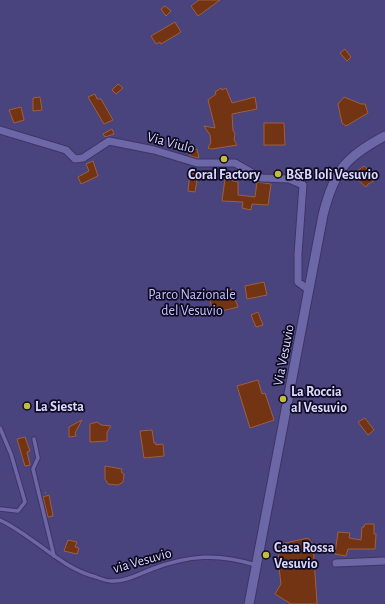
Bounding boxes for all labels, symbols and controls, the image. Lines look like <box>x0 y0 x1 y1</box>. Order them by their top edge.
street label: Via Viulo <box>145 130 196 156</box>
marker: Coral Factory <box>219 154 229 164</box>
place label: Coral Factory <box>188 168 261 182</box>
place label: B&B Iolì Vesuvio <box>286 168 378 182</box>
marker: B&B Iolì Vesuvio <box>273 169 283 179</box>
park label: Parco Nazionale del Vesuvio <box>148 288 236 318</box>
street label: Via Vesuvio <box>271 323 297 387</box>
place label: La Roccia al Vesuvio <box>291 385 347 415</box>
marker: La Roccia al Vesuvio <box>278 394 288 404</box>
place label: La Siesta <box>35 400 84 414</box>
marker: La Siesta <box>22 401 32 411</box>
place label: Casa Rossa Vesuvio <box>274 541 335 571</box>
street label: via Vesuvio <box>111 546 173 576</box>
marker: Casa Rossa Vesuvio <box>261 550 271 560</box>

